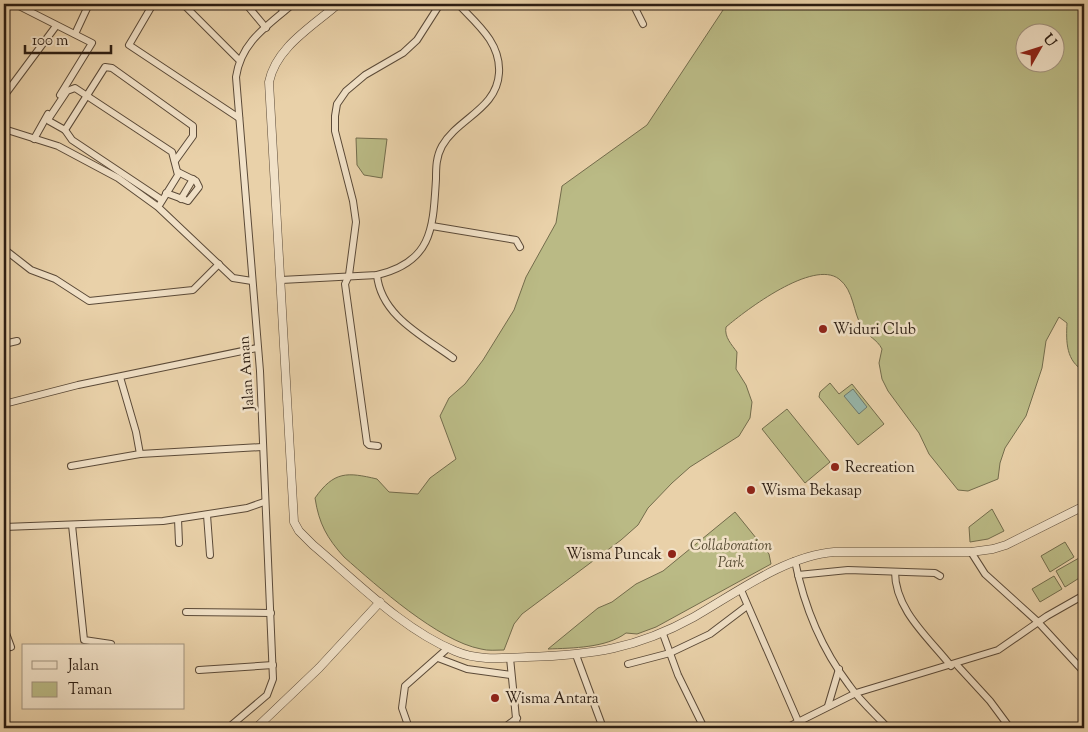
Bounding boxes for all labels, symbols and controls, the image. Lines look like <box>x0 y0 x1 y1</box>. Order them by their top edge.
scale bar <box>25 22 111 54</box>
north arrow <box>1016 22 1066 72</box>
text: U <box>1037 30 1060 52</box>
text: 100 m <box>32 31 69 52</box>
place label: Widuri Club <box>833 320 916 341</box>
marker: Widuri Club <box>817 323 829 335</box>
street label: Jalan Aman <box>234 335 261 412</box>
place label: Recreation <box>845 458 915 479</box>
marker: Recreation <box>829 461 841 473</box>
place label: Wisma Bekasap <box>761 481 862 502</box>
marker: Wisma Bekasap <box>745 484 757 496</box>
park label: Collaboration Park <box>690 536 772 574</box>
place label: Wisma Puncak <box>566 545 662 566</box>
marker: Wisma Puncak <box>666 548 678 560</box>
legend <box>22 644 185 710</box>
text: Jalan <box>67 656 99 677</box>
text: Taman <box>68 680 112 701</box>
place label: Wisma Antara <box>505 689 599 710</box>
marker: Wisma Antara <box>489 692 501 704</box>

